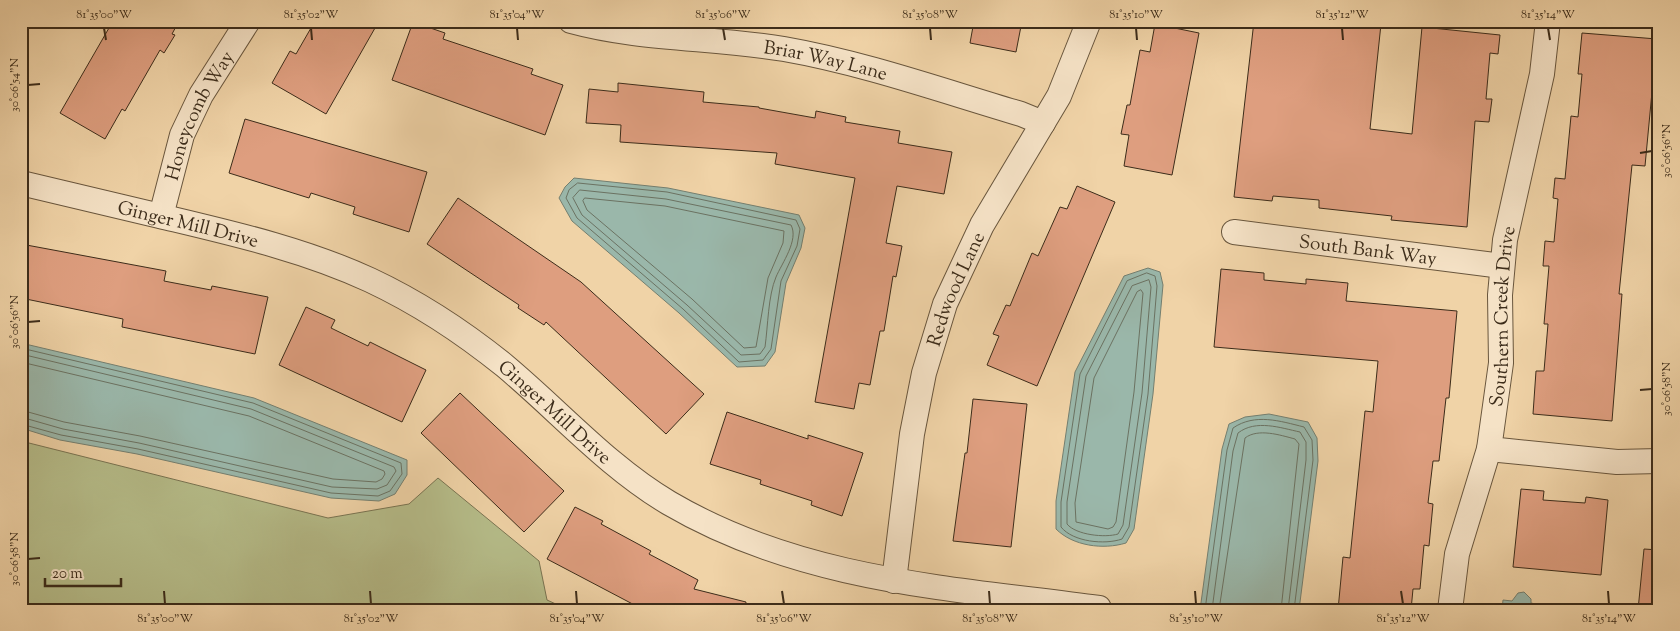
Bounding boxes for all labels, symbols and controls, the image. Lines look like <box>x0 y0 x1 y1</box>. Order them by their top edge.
text: 81°35'00"W <box>76 6 132 24</box>
text: 81°35'02"W <box>284 6 339 24</box>
text: 81°35'04"W <box>490 6 545 24</box>
text: 81°35'06"W <box>695 6 751 24</box>
text: 81°35'08"W <box>902 6 958 24</box>
text: 81°35'10"W <box>1109 6 1164 24</box>
text: 81°35'12"W <box>1315 6 1369 24</box>
text: 81°35'14"W <box>1521 6 1576 24</box>
street label: Briar Way Lane <box>762 35 890 89</box>
street label: Honeycomb Way <box>160 46 242 184</box>
text: 30°06'54"N <box>6 58 24 112</box>
text: 30°06'56"N <box>1658 124 1676 178</box>
street label: Ginger Mill Drive <box>114 195 261 256</box>
street label: Southern Creek Drive <box>1484 223 1524 409</box>
street label: Redwood Lane <box>922 228 993 350</box>
street label: South Bank Way <box>1297 229 1439 274</box>
text: 30°06'56"N <box>6 295 24 349</box>
street label: Ginger Mill Drive <box>491 355 616 472</box>
text: 30°06'58"N <box>1658 362 1676 416</box>
text: 30°06'58"N <box>6 532 24 586</box>
scale bar <box>45 556 121 588</box>
text: 20 m <box>52 564 83 585</box>
text: 81°35'00"W <box>137 610 193 628</box>
text: 81°35'02"W <box>344 610 399 628</box>
text: 81°35'04"W <box>550 610 605 628</box>
text: 81°35'06"W <box>756 610 812 628</box>
text: 81°35'08"W <box>962 610 1018 628</box>
text: 81°35'10"W <box>1169 610 1224 628</box>
text: 81°35'12"W <box>1376 610 1430 628</box>
text: 81°35'14"W <box>1582 610 1637 628</box>

